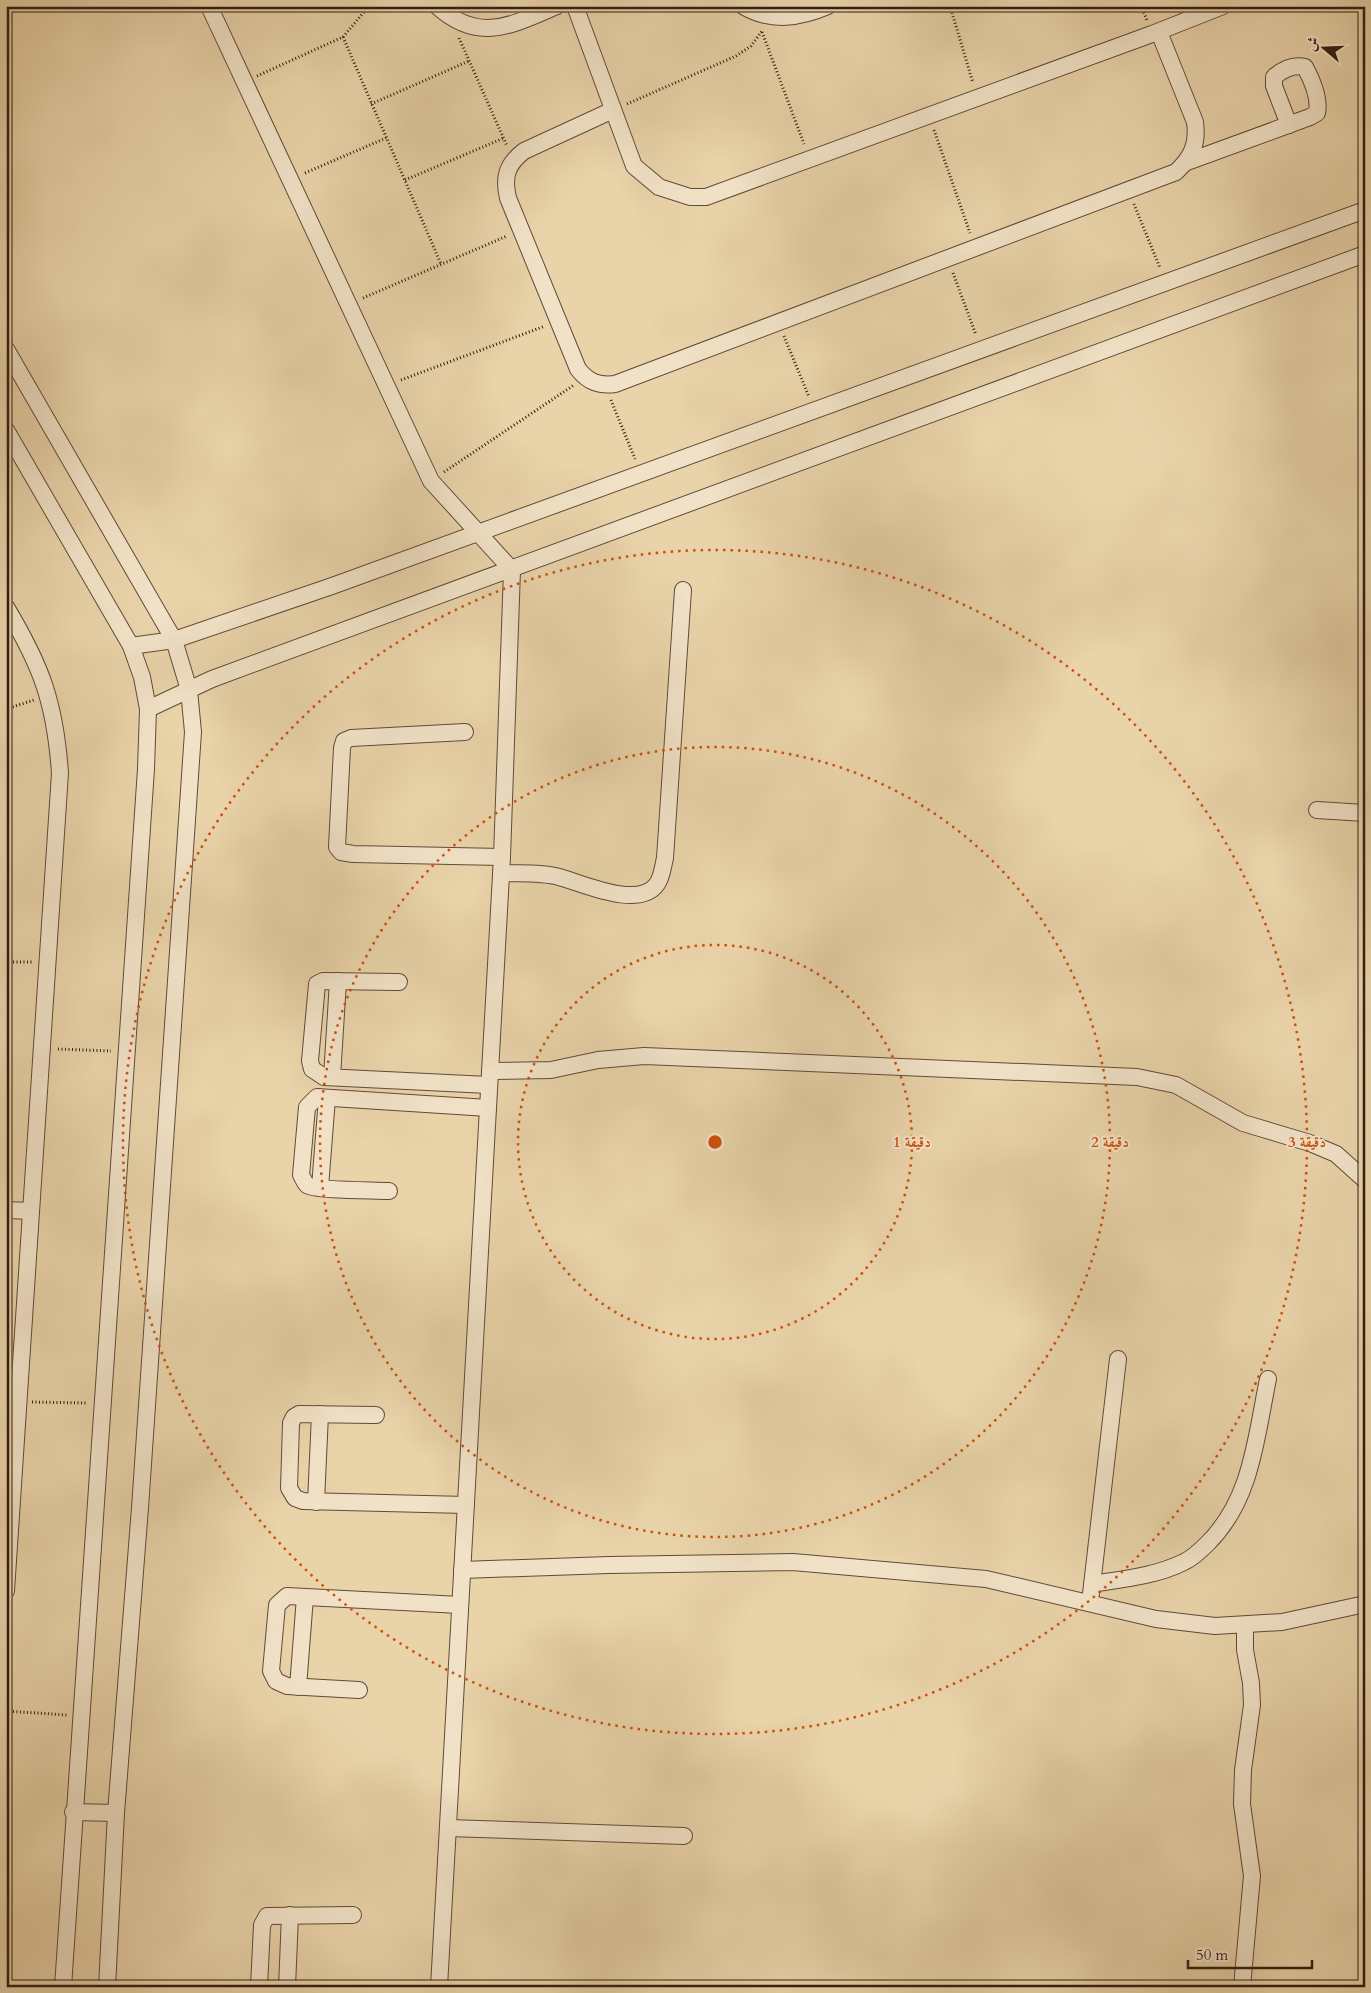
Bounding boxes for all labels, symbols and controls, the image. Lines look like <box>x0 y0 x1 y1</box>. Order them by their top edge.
north arrow <box>1298 22 1348 72</box>
text: ش <box>1301 34 1323 54</box>
text: 1 دقيقة <box>893 1132 931 1152</box>
text: 2 دقيقة <box>1091 1132 1129 1152</box>
text: 3 دقيقة <box>1288 1132 1326 1152</box>
centre of rings <box>706 1133 724 1151</box>
scale bar <box>1188 1938 1312 1970</box>
text: 50 m <box>1196 1945 1228 1965</box>

